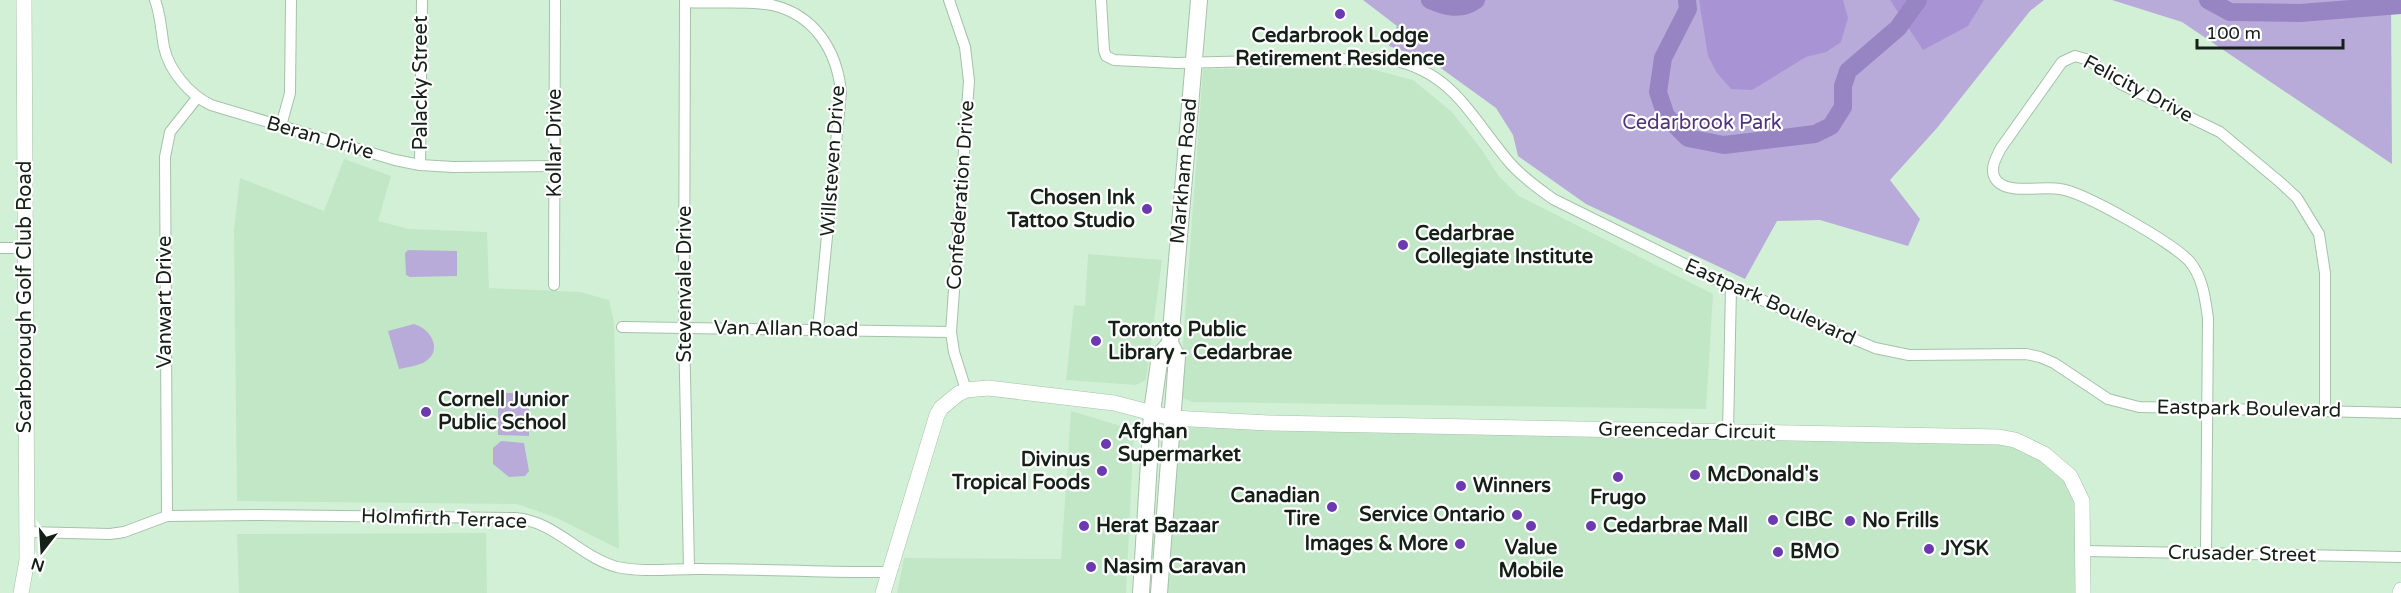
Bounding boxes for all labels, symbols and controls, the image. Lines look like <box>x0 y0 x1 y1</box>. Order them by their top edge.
marker: Cedarbrook Lodge Retirement Residence <box>1333 7 1347 21</box>
scale bar <box>2197 12 2342 50</box>
street label: Palacky Street <box>409 15 433 151</box>
text: 100 m <box>2206 22 2261 44</box>
place label: Cedarbrook Lodge Retirement Residence <box>1235 24 1445 71</box>
street label: Felicity Drive <box>2079 50 2197 128</box>
street label: Willsteven Drive <box>816 85 850 237</box>
street label: Kollar Drive <box>543 89 567 197</box>
street label: Markham Road <box>1166 97 1202 245</box>
street label: Confederation Drive <box>942 99 980 291</box>
street label: Beran Drive <box>264 111 376 165</box>
park label: Cedarbrook Park <box>1622 111 1782 135</box>
street label: Scarborough Golf Club Road <box>13 161 37 433</box>
place label: Chosen Ink Tattoo Studio <box>1006 186 1135 233</box>
marker: Chosen Ink Tattoo Studio <box>1140 202 1154 216</box>
street label: Stevenvale Drive <box>673 206 697 362</box>
place label: Cedarbrae Collegiate Institute <box>1415 222 1593 269</box>
street label: Vanwart Drive <box>153 236 177 368</box>
marker: Cedarbrae Collegiate Institute <box>1396 238 1410 252</box>
street label: Eastpark Boulevard <box>1681 253 1859 351</box>
street label: Van Allan Road <box>713 316 859 342</box>
place label: Toronto Public Library - Cedarbrae <box>1107 318 1292 365</box>
marker: Toronto Public Library - Cedarbrae <box>1089 334 1103 348</box>
place label: Cornell Junior Public School <box>438 388 569 435</box>
street label: Eastpark Boulevard <box>2156 395 2342 423</box>
marker: Cornell Junior Public School <box>419 405 433 419</box>
street label: Greencedar Circuit <box>1598 417 1776 445</box>
place label: Afghan Supermarket <box>1118 420 1241 467</box>
marker: Afghan Supermarket <box>1099 437 1113 451</box>
place label: Divinus Tropical Foods <box>951 448 1090 495</box>
place label: McDonald's <box>1707 463 1819 487</box>
marker: Divinus Tropical Foods <box>1095 464 1109 478</box>
marker: McDonald's <box>1688 468 1702 482</box>
marker: Frugo <box>1611 470 1625 484</box>
place label: Winners <box>1473 474 1551 498</box>
marker: Winners <box>1454 479 1468 493</box>
place label: Canadian Tire <box>1230 484 1320 531</box>
place label: Frugo <box>1590 486 1646 510</box>
marker: Canadian Tire <box>1325 500 1339 514</box>
place label: Service Ontario <box>1359 503 1505 527</box>
street label: Holmfirth Terrace <box>361 504 527 534</box>
marker: Service Ontario <box>1510 508 1524 522</box>
place label: CIBC <box>1785 508 1832 532</box>
place label: No Frills <box>1862 509 1939 533</box>
marker: CIBC <box>1766 513 1780 527</box>
place label: Herat Bazaar <box>1096 514 1219 538</box>
place label: Cedarbrae Mall <box>1603 514 1748 538</box>
marker: No Frills <box>1843 514 1857 528</box>
marker: Herat Bazaar <box>1077 519 1091 533</box>
marker: Value Mobile <box>1524 519 1538 533</box>
marker: Cedarbrae Mall <box>1584 519 1598 533</box>
north arrow <box>12 521 72 581</box>
place label: Images & More <box>1304 532 1448 556</box>
place label: Value Mobile <box>1498 536 1564 583</box>
marker: Images & More <box>1453 537 1467 551</box>
place label: JYSK <box>1940 537 1989 561</box>
place label: BMO <box>1790 540 1839 564</box>
street label: Crusader Street <box>2168 541 2317 567</box>
marker: JYSK <box>1922 542 1936 556</box>
marker: BMO <box>1771 545 1785 559</box>
text: N <box>29 553 47 576</box>
place label: Nasim Caravan <box>1103 555 1246 579</box>
marker: Nasim Caravan <box>1084 560 1098 574</box>

